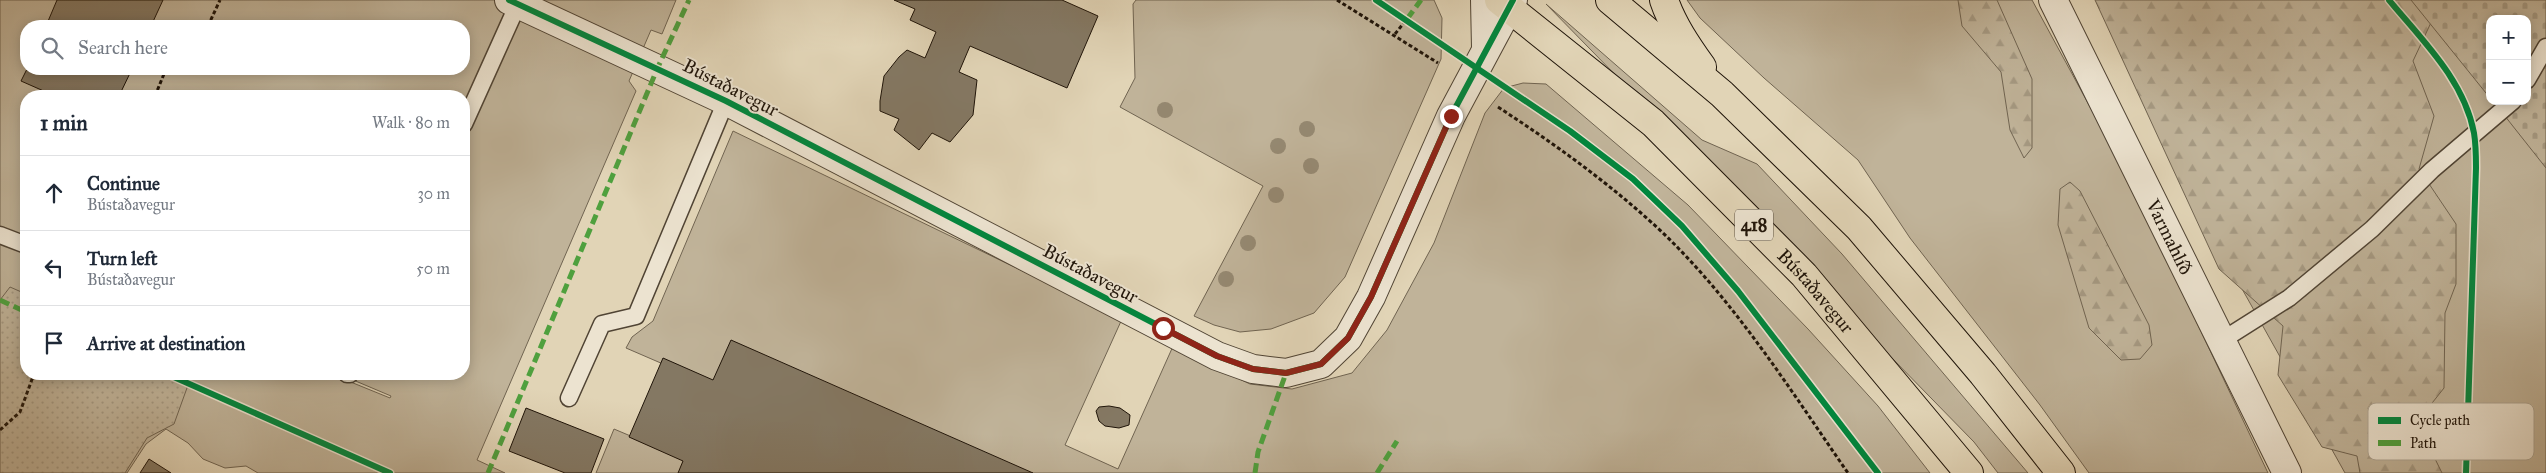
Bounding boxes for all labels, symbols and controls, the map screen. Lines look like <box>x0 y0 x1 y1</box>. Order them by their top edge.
map controls <box>2486 15 2531 105</box>
button: + <box>2486 15 2531 60</box>
search box <box>20 20 470 75</box>
icon: search <box>38 34 66 62</box>
text: Search here <box>78 36 168 59</box>
street label: Bústaðavegur <box>679 53 783 123</box>
button: − <box>2486 60 2531 105</box>
route end <box>1440 105 1463 128</box>
text: 1 min <box>40 110 88 136</box>
text: Walk · 80 m <box>372 113 450 132</box>
text: Continue <box>87 172 160 195</box>
icon: ahead <box>40 179 68 207</box>
text: 30 m <box>417 184 450 203</box>
text: Bústaðavegur <box>87 195 175 214</box>
street label: Varmahlíð <box>2141 195 2198 278</box>
road number: 418 <box>1735 210 1773 240</box>
street label: Bústaðavegur <box>1039 239 1143 309</box>
street label: Bústaðavegur <box>1772 244 1859 339</box>
text: Turn left <box>87 247 157 270</box>
icon: left <box>40 254 68 282</box>
text: 50 m <box>416 259 450 278</box>
text: Bústaðavegur <box>87 270 175 289</box>
route start <box>1152 317 1175 340</box>
icon: arrive <box>40 329 68 357</box>
text: Arrive at destination <box>87 332 245 355</box>
legend <box>2368 403 2534 460</box>
text: Cycle path <box>2410 412 2470 429</box>
text: Path <box>2410 435 2437 452</box>

